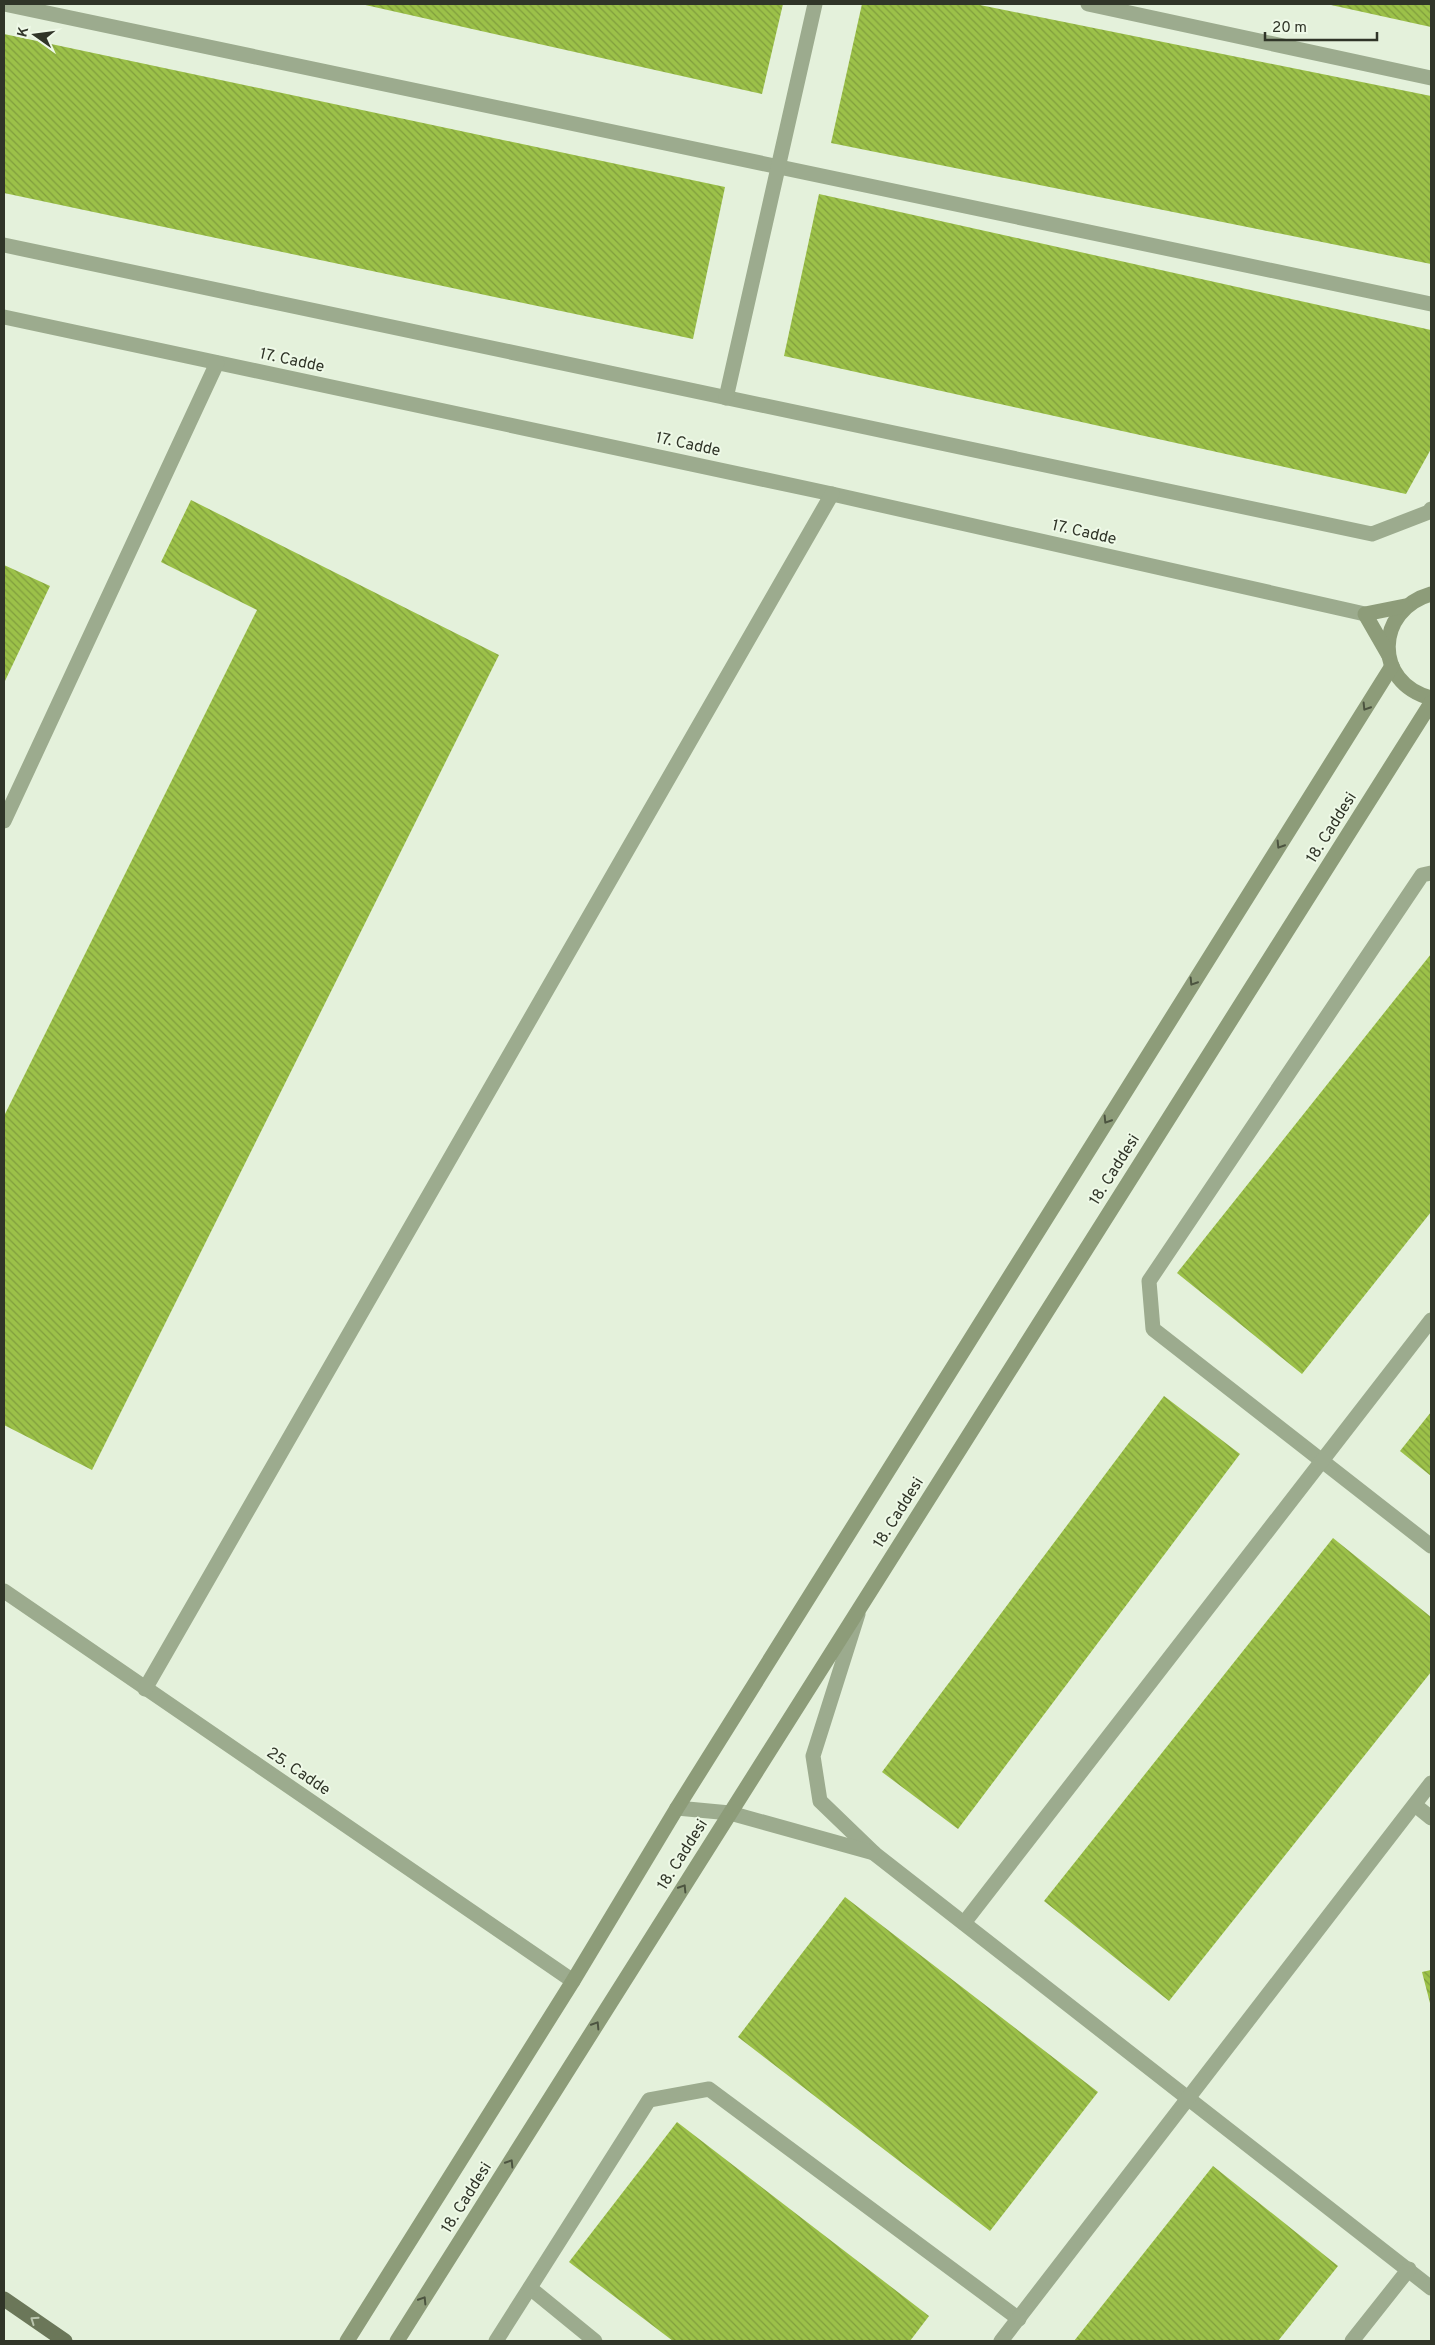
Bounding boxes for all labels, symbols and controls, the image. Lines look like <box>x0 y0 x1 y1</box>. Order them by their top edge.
north arrow <box>10 10 60 60</box>
scale bar <box>1265 10 1378 42</box>
text: 20 m <box>1272 19 1307 38</box>
text: K <box>14 25 33 39</box>
street label: 17. Cadde <box>258 344 326 378</box>
street label: 17. Cadde <box>654 428 722 462</box>
street label: 17. Cadde <box>1050 516 1118 550</box>
one-way arrow <box>1362 702 1372 711</box>
street label: 18. Caddesi <box>1302 789 1362 867</box>
one-way arrow <box>1276 839 1286 848</box>
one-way arrow <box>1190 977 1200 986</box>
one-way arrow <box>1104 1115 1114 1124</box>
street label: 18. Caddesi <box>1085 1131 1145 1209</box>
street label: 18. Caddesi <box>869 1474 929 1552</box>
street label: 25. Cadde <box>262 1743 334 1801</box>
street label: 18. Caddesi <box>653 1816 713 1894</box>
one-way arrow <box>677 1884 686 1893</box>
one-way arrow <box>590 2022 600 2031</box>
street label: 18. Caddesi <box>437 2159 497 2237</box>
one-way arrow <box>503 2159 513 2168</box>
one-way arrow <box>417 2296 426 2306</box>
one-way arrow <box>30 2317 40 2326</box>

